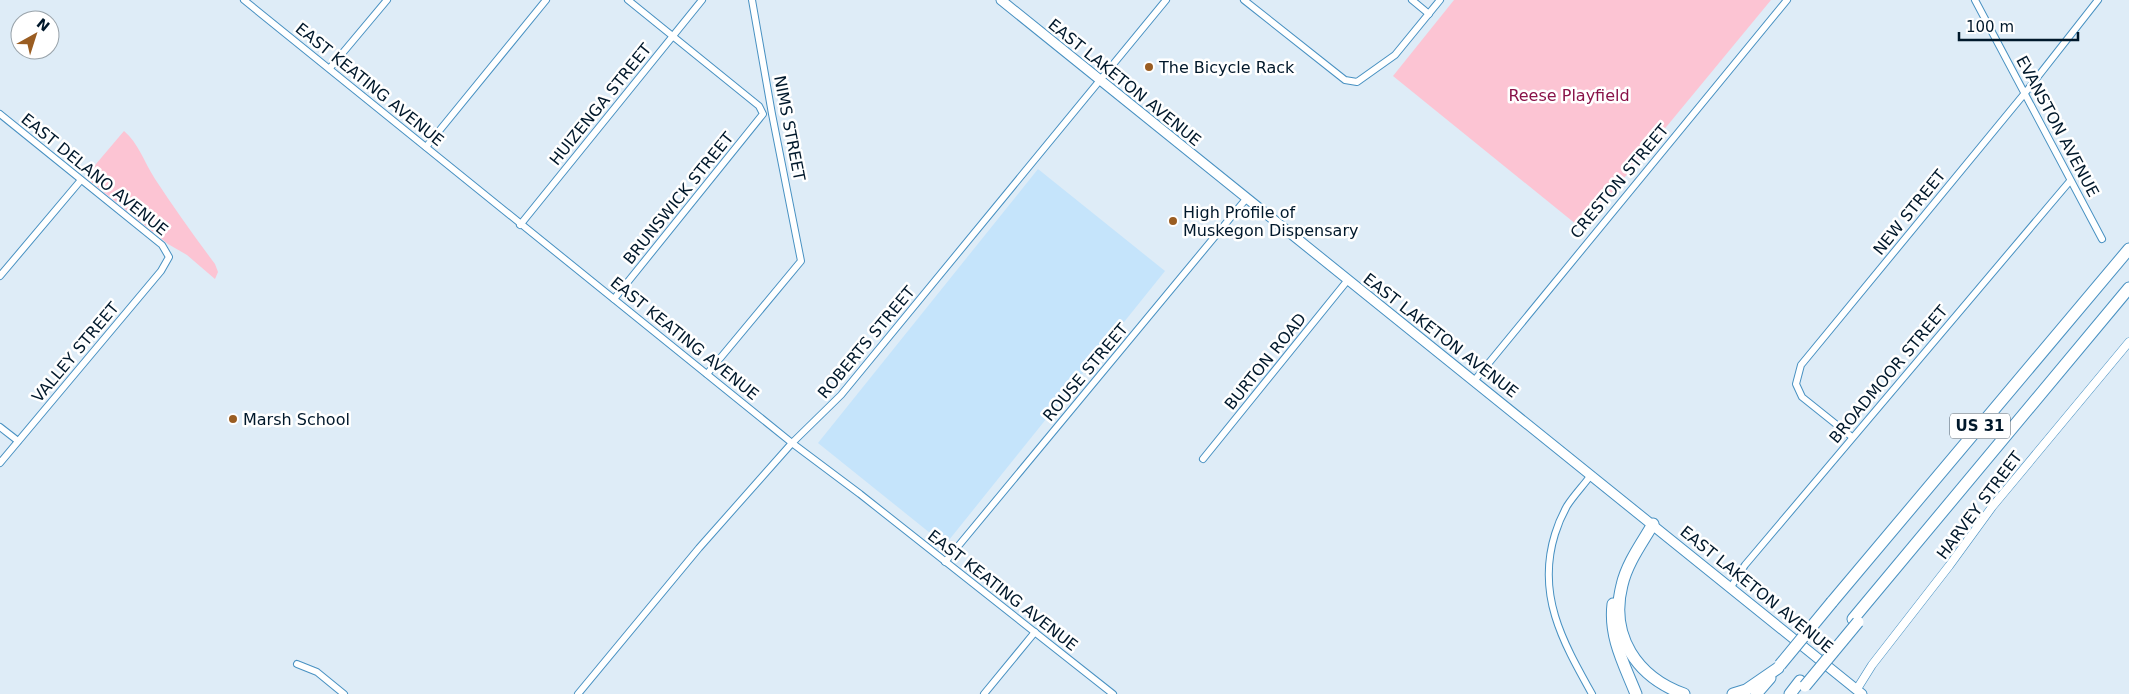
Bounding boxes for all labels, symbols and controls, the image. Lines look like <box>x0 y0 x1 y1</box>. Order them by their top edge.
north arrow <box>10 10 60 60</box>
scale bar <box>1959 10 2078 42</box>
text: N <box>34 15 53 35</box>
street label: EAST LAKETON AVENUE <box>1044 15 1205 150</box>
text: 100 m <box>1966 18 2014 36</box>
street label: EAST KEATING AVENUE <box>292 19 448 150</box>
street label: HUIZENGA STREET <box>546 39 655 169</box>
street label: EVANSTON AVENUE <box>2012 52 2103 200</box>
place label: The Bicycle Rack <box>1158 58 1295 77</box>
marker: The Bicycle Rack <box>1143 61 1155 73</box>
street label: NIMS STREET <box>770 74 809 183</box>
park label: Reese Playfield <box>1508 86 1630 105</box>
street label: EAST DELANO AVENUE <box>18 109 172 239</box>
street label: CRESTON STREET <box>1566 120 1673 242</box>
street label: BRUNSWICK STREET <box>619 128 738 268</box>
street label: NEW STREET <box>1869 166 1950 259</box>
place label: High Profile of Muskegon Dispensary <box>1183 203 1358 240</box>
marker: High Profile of Muskegon Dispensary <box>1167 215 1179 227</box>
street label: EAST LAKETON AVENUE <box>1360 269 1522 402</box>
street label: EAST KEATING AVENUE <box>607 273 763 404</box>
street label: ROBERTS STREET <box>814 282 919 402</box>
street label: VALLEY STREET <box>28 298 123 406</box>
street label: BROADMOOR STREET <box>1825 301 1952 447</box>
street label: BURTON ROAD <box>1221 309 1310 413</box>
street label: ROUSE STREET <box>1039 319 1132 425</box>
place label: Marsh School <box>243 410 350 429</box>
marker: Marsh School <box>227 413 239 425</box>
road number: US 31 <box>1950 414 2010 438</box>
street label: HARVEY STREET <box>1933 447 2026 563</box>
street label: EAST LAKETON AVENUE <box>1676 522 1837 657</box>
street label: EAST KEATING AVENUE <box>924 526 1081 655</box>

